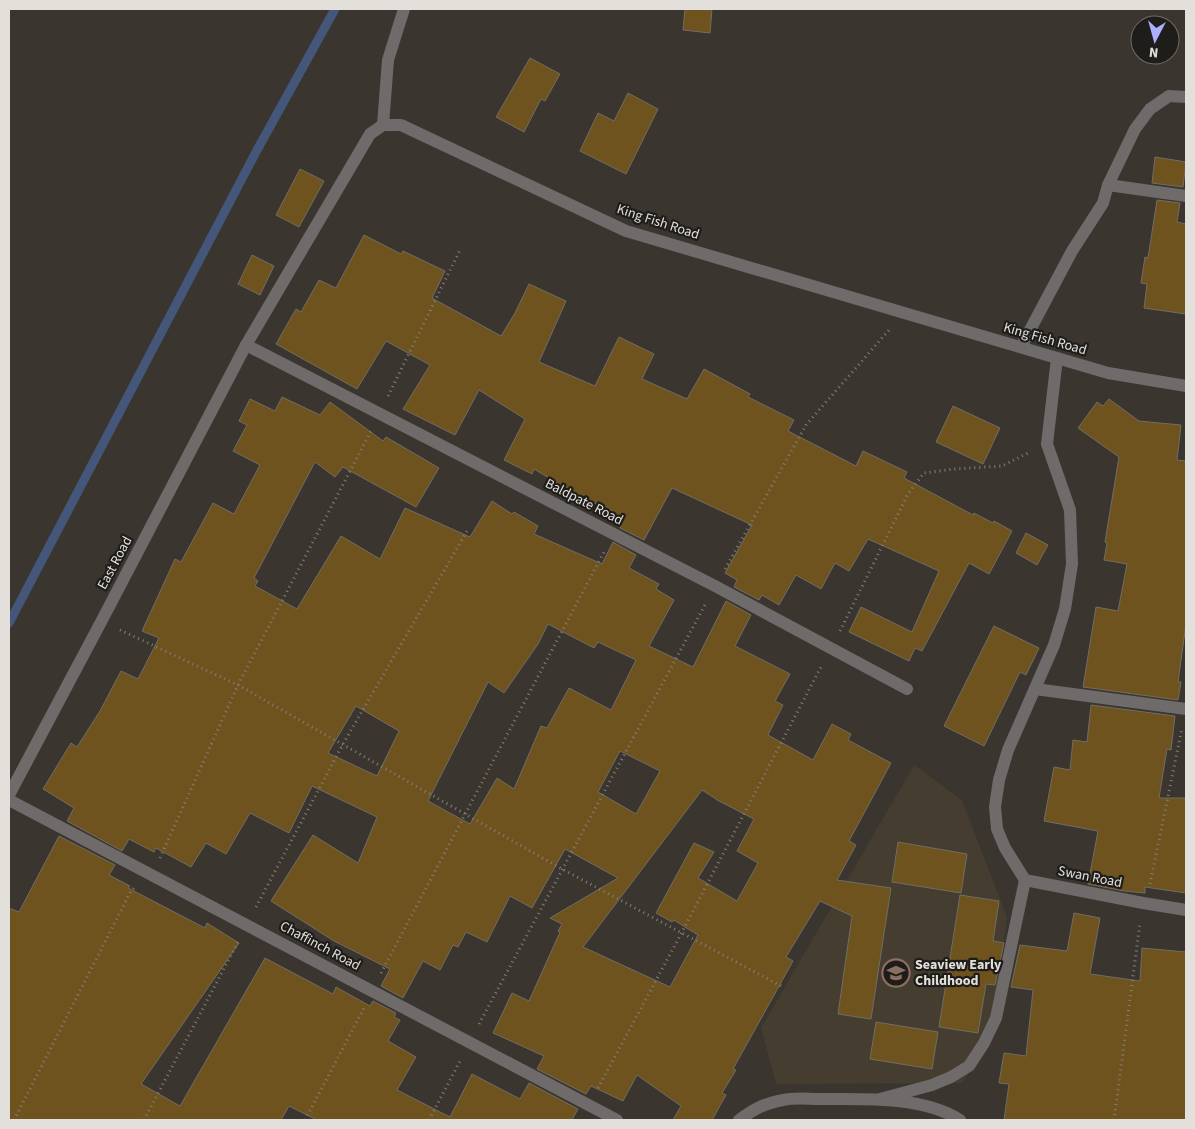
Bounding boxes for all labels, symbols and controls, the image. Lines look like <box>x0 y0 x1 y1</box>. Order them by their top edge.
north arrow <box>1130 15 1180 65</box>
text: N <box>1148 42 1159 62</box>
street label: King Fish Road <box>614 199 702 245</box>
street label: King Fish Road <box>1001 318 1089 360</box>
street label: Baldpate Road <box>541 474 627 530</box>
street label: East Road <box>93 533 137 593</box>
street label: Swan Road <box>1056 861 1124 893</box>
street label: Chaffinch Road <box>276 916 364 976</box>
place label: Seaview Early Childhood <box>915 955 1002 991</box>
school or university icon: Seaview Early Childhood <box>881 958 911 988</box>

